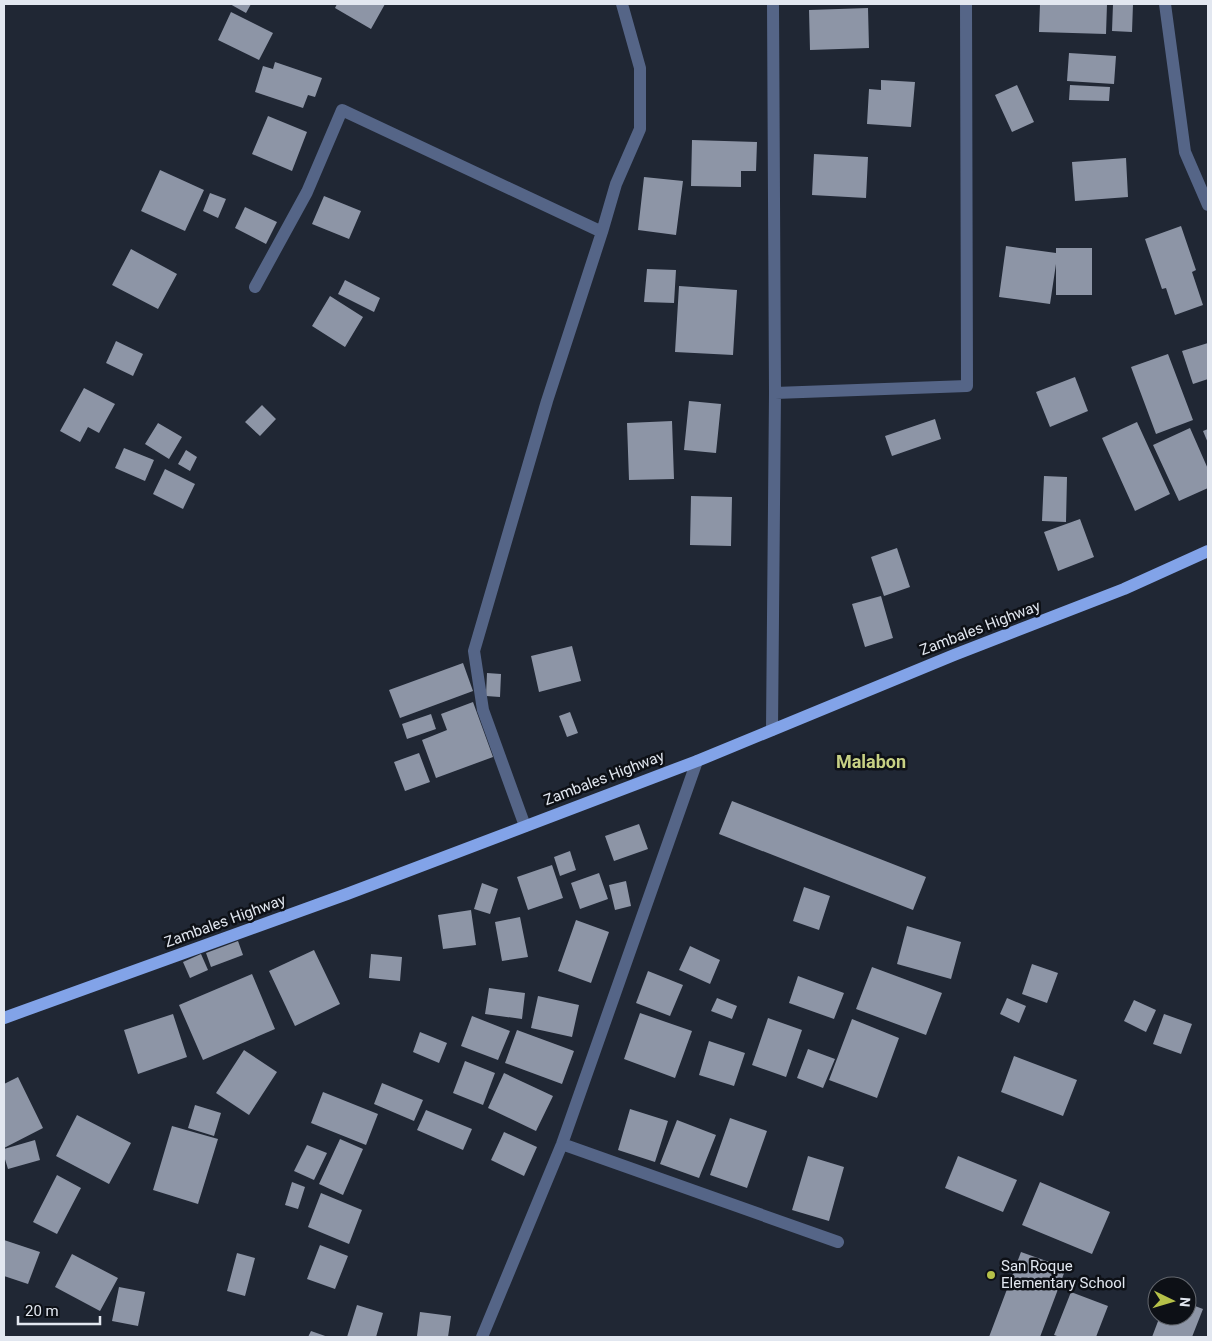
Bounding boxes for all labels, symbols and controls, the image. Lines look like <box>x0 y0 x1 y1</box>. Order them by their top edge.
street label: Zambales Highway <box>917 597 1043 659</box>
street label: Zambales Highway <box>541 747 667 809</box>
district label: Malabon <box>836 751 906 772</box>
street label: Zambales Highway <box>162 891 288 951</box>
place label: San Roque Elementary School <box>1001 1257 1125 1292</box>
marker: San Roque Elementary School <box>985 1269 997 1281</box>
north arrow <box>1147 1276 1197 1326</box>
scale bar <box>18 1294 100 1326</box>
text: N <box>1177 1297 1193 1308</box>
text: 20 m <box>25 1302 59 1320</box>

